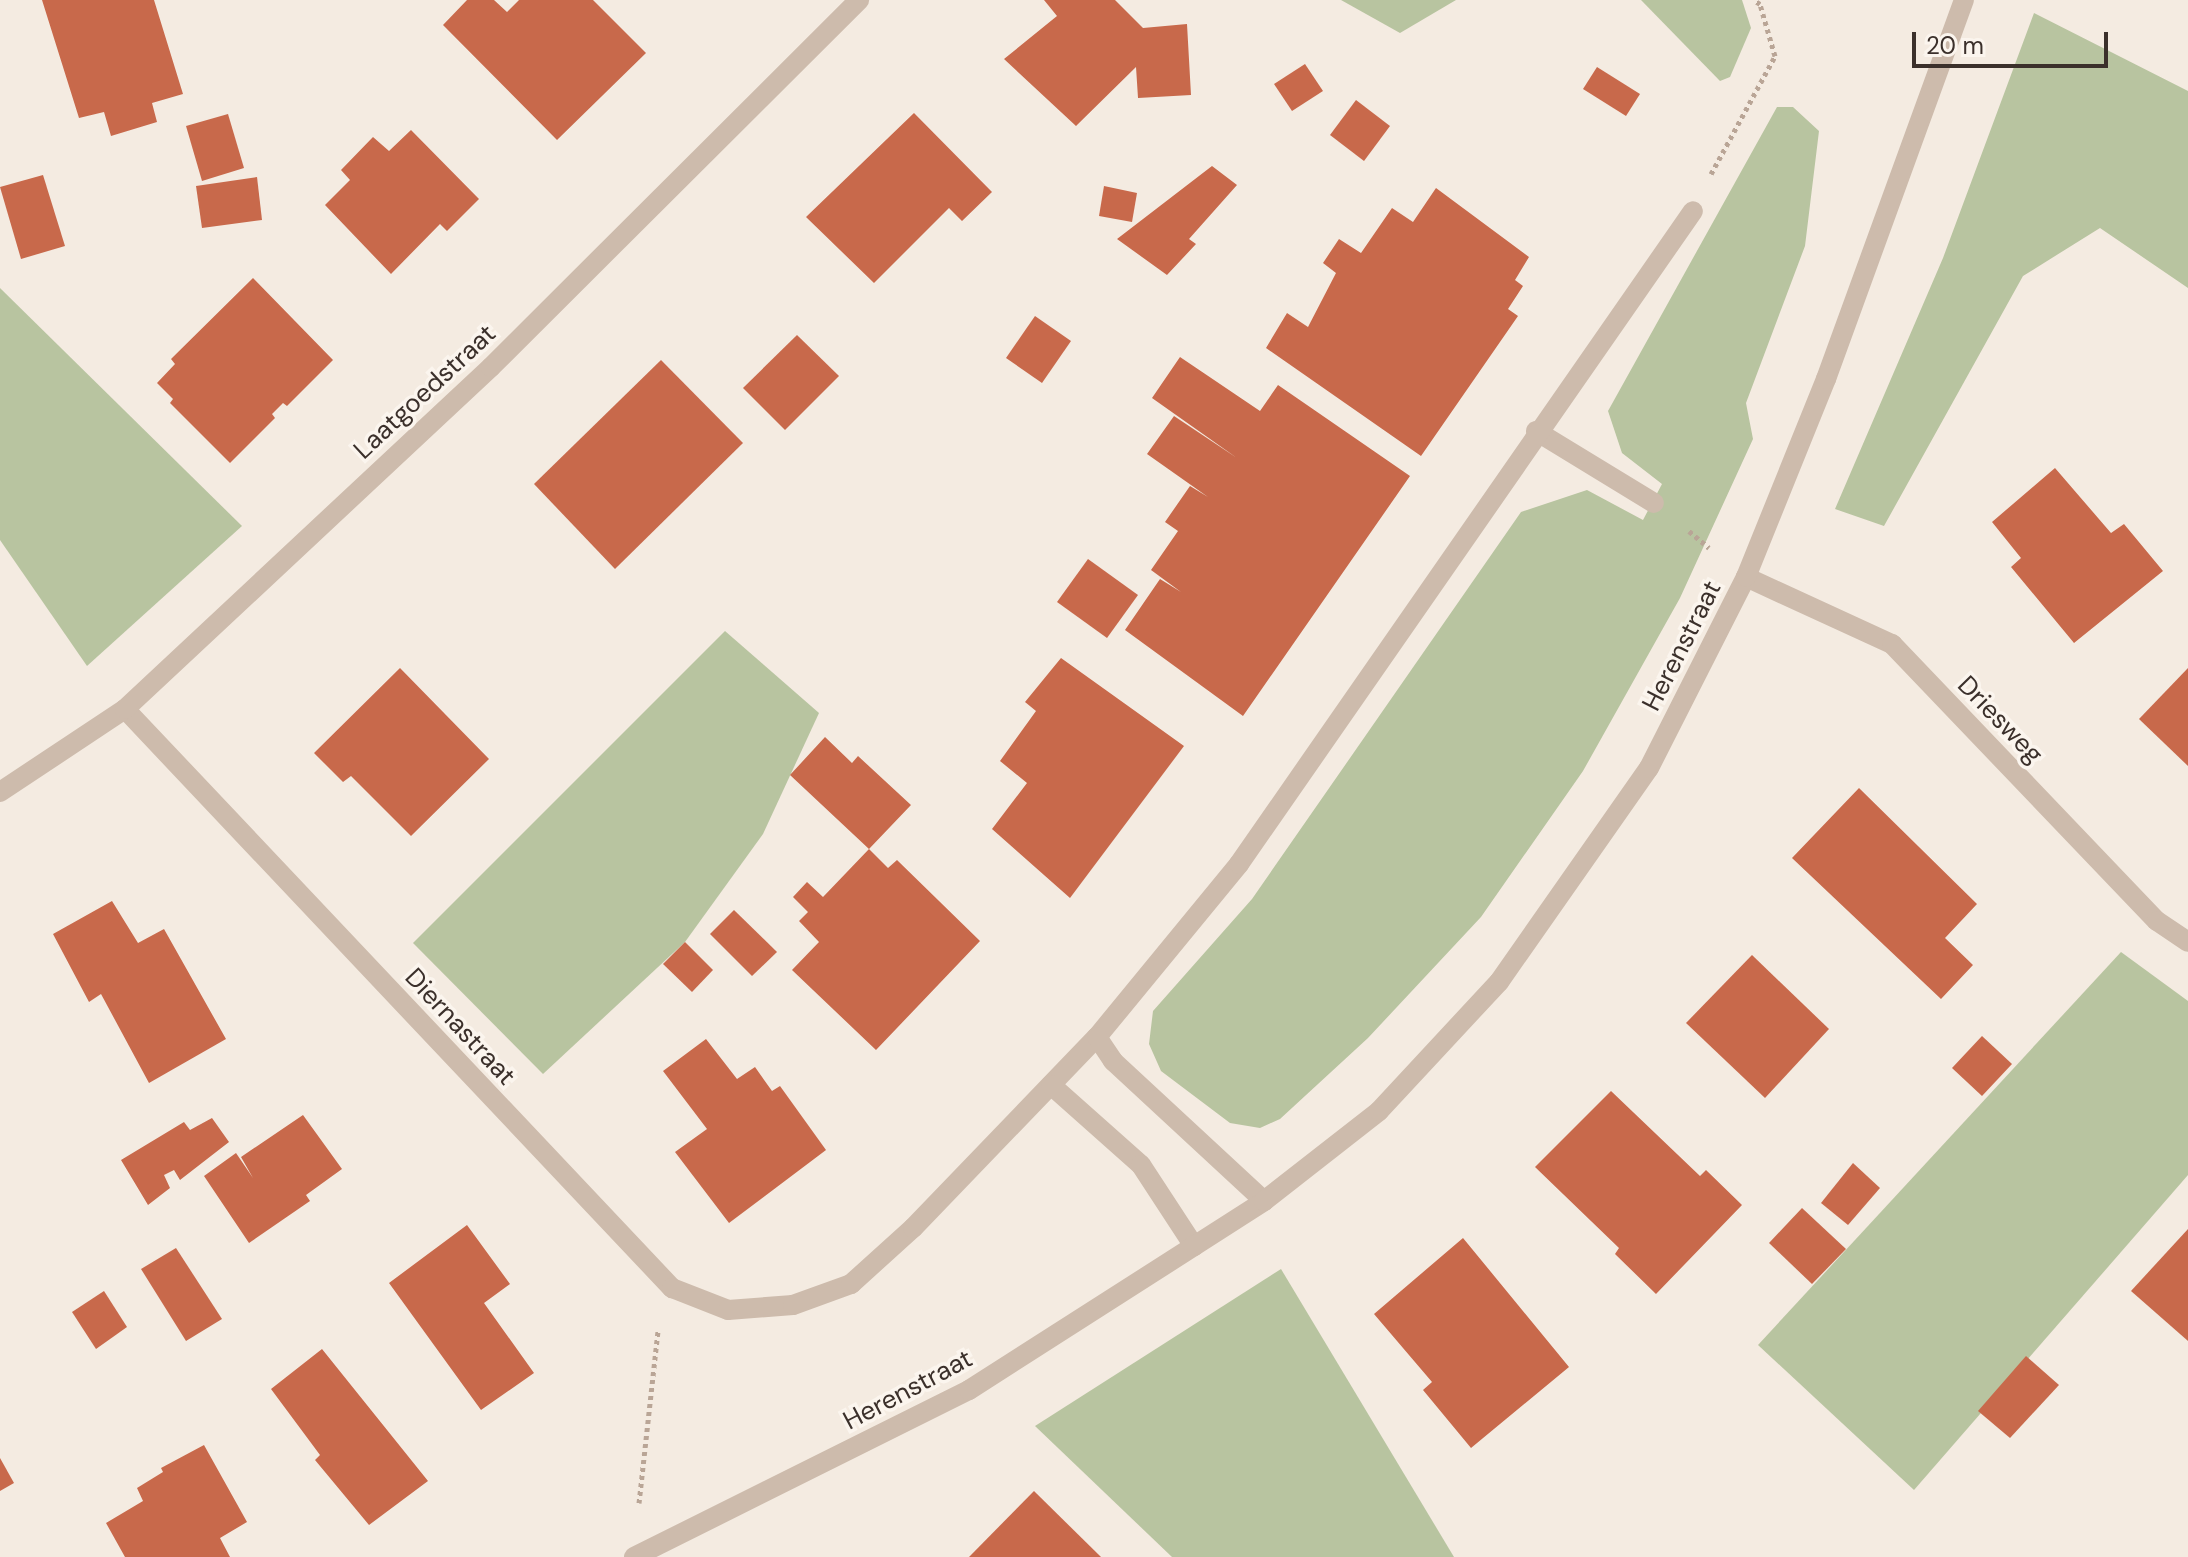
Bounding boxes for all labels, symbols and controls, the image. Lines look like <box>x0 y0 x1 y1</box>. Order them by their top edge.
scale bar <box>1916 16 2112 66</box>
text: 20 m <box>1926 30 1984 61</box>
street label: Laatgoedstraat <box>348 318 502 466</box>
street label: Herenstraat <box>1636 576 1728 716</box>
street label: Driesweg <box>1951 670 2049 770</box>
street label: Diernastraat <box>398 962 522 1092</box>
street label: Herenstraat <box>838 1343 978 1437</box>

